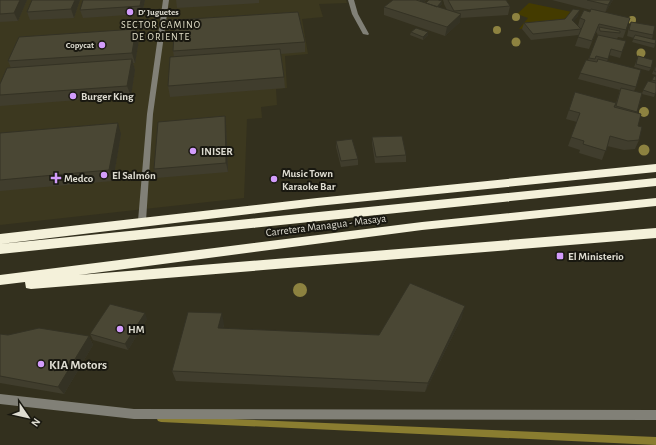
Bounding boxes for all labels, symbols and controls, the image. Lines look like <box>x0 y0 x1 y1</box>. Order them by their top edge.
marker: D' Juguetes <box>125 7 135 17</box>
place label: D' Juguetes <box>138 8 179 17</box>
district label: SECTOR CAMINO DE ORIENTE <box>121 20 201 42</box>
marker: Copycat <box>97 40 107 50</box>
place label: Copycat <box>66 41 94 50</box>
marker: Burger King <box>68 91 78 101</box>
place label: Burger King <box>81 91 134 102</box>
marker: INISER <box>188 146 198 156</box>
place label: INISER <box>201 146 233 157</box>
place label: Music Town Karaoke Bar <box>282 168 336 192</box>
marker: El Salmón <box>99 170 109 180</box>
place label: El Salmón <box>112 170 156 181</box>
marker: Medco <box>51 173 61 183</box>
place label: Medco <box>64 173 94 184</box>
marker: Music Town Karaoke Bar <box>269 174 279 184</box>
street label: Carretera Managua - Masaya <box>265 213 387 238</box>
marker: El Ministerio <box>555 251 565 261</box>
place label: El Ministerio <box>568 251 624 262</box>
marker: HM <box>115 324 125 334</box>
place label: HM <box>128 324 145 335</box>
marker: KIA Motors <box>36 359 46 369</box>
place label: KIA Motors <box>49 359 107 372</box>
north arrow <box>8 397 48 437</box>
text: N <box>29 416 43 429</box>

